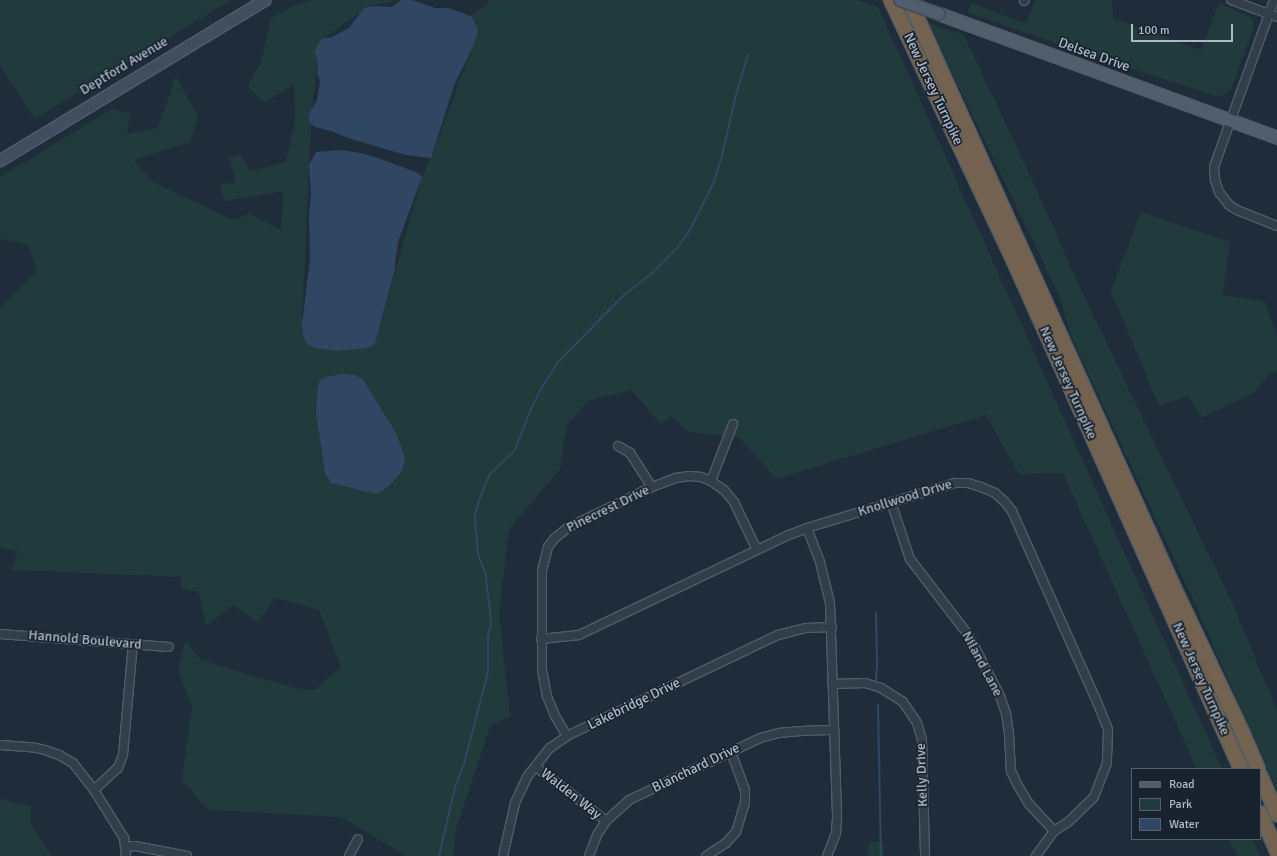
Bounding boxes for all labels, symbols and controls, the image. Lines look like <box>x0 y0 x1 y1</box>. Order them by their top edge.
scale bar <box>1133 16 1235 42</box>
text: 100 m <box>1138 23 1170 38</box>
street label: New Jersey Turnpike <box>900 30 966 148</box>
street label: Deptford Avenue <box>77 33 171 99</box>
street label: Delsea Drive <box>1056 34 1132 76</box>
street label: New Jersey Turnpike <box>1036 324 1100 442</box>
street label: Knollwood Drive <box>856 476 954 520</box>
street label: Pinecrest Drive <box>564 482 652 536</box>
street label: New Jersey Turnpike <box>1169 620 1233 738</box>
street label: Hannold Boulevard <box>28 627 142 653</box>
street label: Niland Lane <box>958 628 1006 700</box>
street label: Lakebridge Drive <box>585 674 683 734</box>
street label: Blanchard Drive <box>649 740 743 796</box>
street label: Kelly Drive <box>912 743 932 807</box>
street label: Walden Way <box>537 765 605 823</box>
legend <box>1131 768 1261 840</box>
text: Road <box>1169 777 1195 792</box>
text: Park <box>1169 797 1192 812</box>
text: Water <box>1169 817 1199 832</box>

